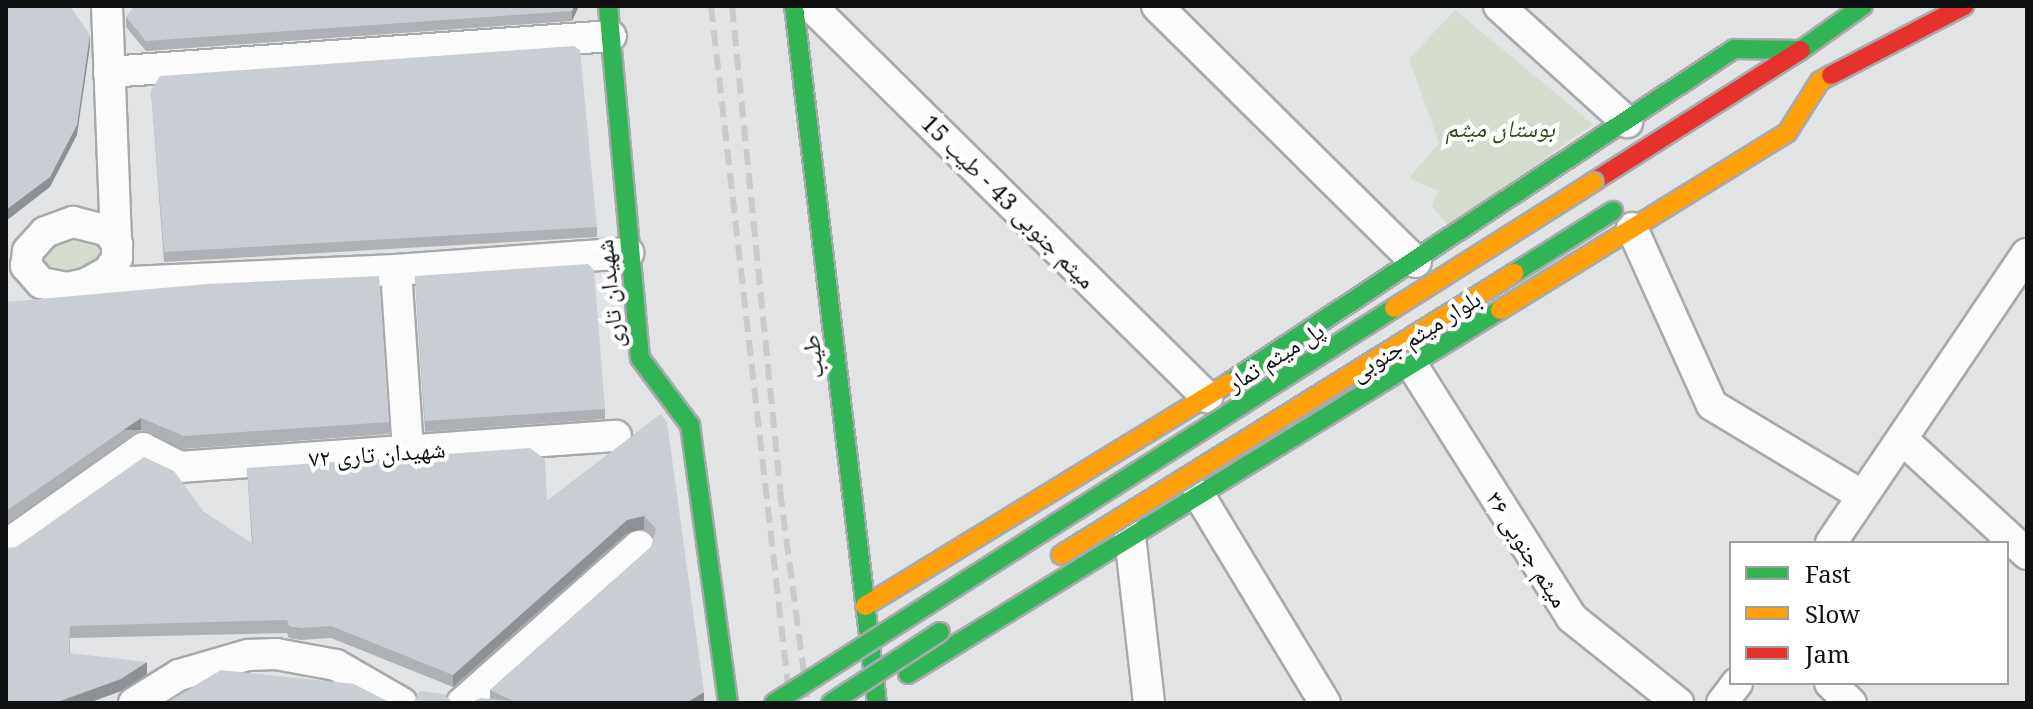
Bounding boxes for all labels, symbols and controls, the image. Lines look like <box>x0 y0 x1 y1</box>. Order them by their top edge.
street label: میثم جنوبی 43 - طیب 15 <box>916 108 1102 294</box>
park label: بوستان میثم <box>1445 114 1555 142</box>
street label: شهیدان تاری <box>589 238 629 350</box>
street label: بلوار میثم جنوبی <box>1344 283 1486 387</box>
street label: پل میثم تمار <box>1221 315 1329 397</box>
street label: طیب <box>795 333 829 381</box>
street label: شهیدان تاری ۷۲ <box>308 434 446 472</box>
street label: میثم جنوبی ۳۶ <box>1481 486 1575 612</box>
legend <box>1729 541 2009 685</box>
text: Fast <box>1805 557 1851 590</box>
text: Slow <box>1805 597 1860 630</box>
text: Jam <box>1805 637 1850 670</box>

